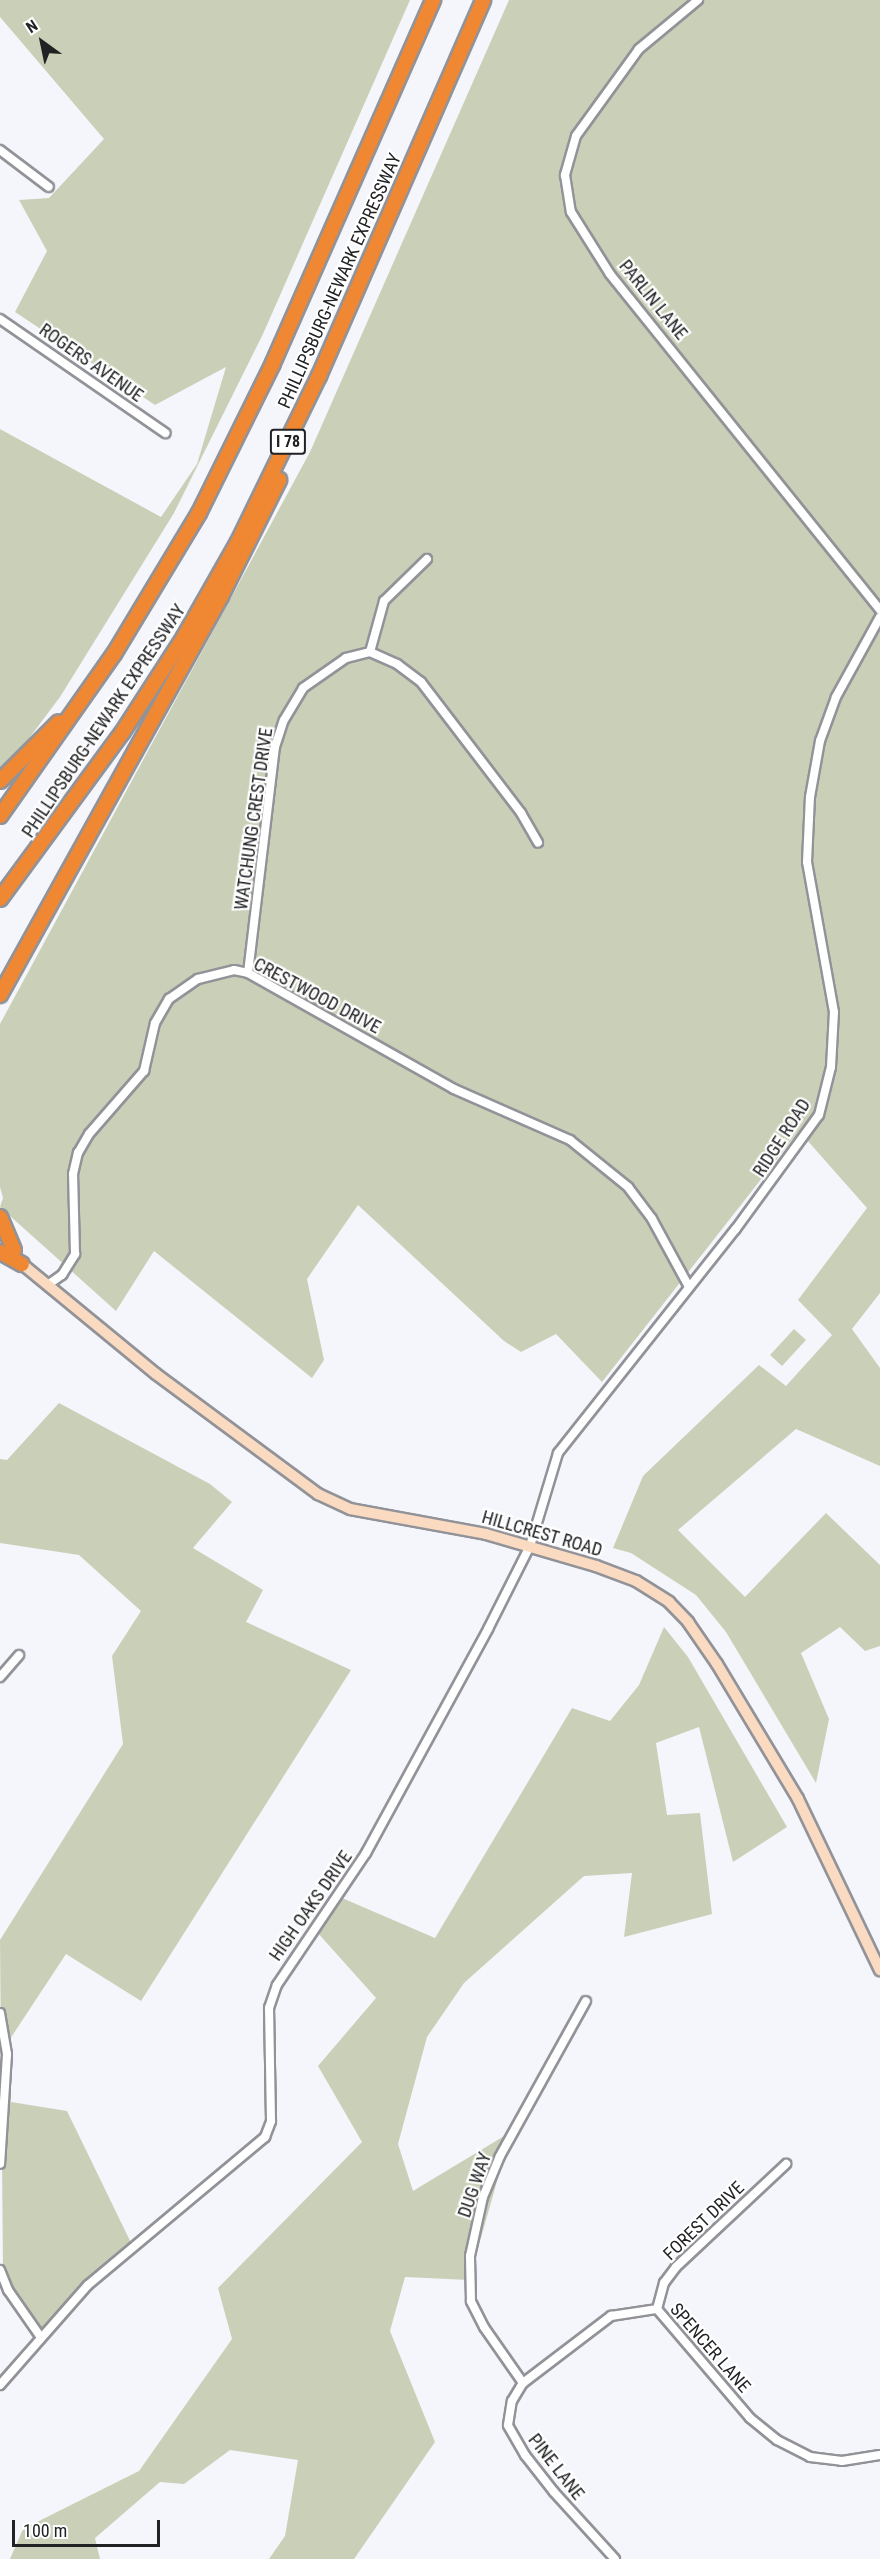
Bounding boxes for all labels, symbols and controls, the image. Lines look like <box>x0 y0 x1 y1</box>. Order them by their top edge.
north arrow <box>12 12 72 72</box>
text: N <box>23 16 41 37</box>
street label: PHILLIPSBURG-NEWARK EXPRESSWAY <box>274 150 406 412</box>
street label: PARLIN LANE <box>614 256 692 344</box>
street label: ROGERS AVENUE <box>35 319 147 407</box>
road number: I 78 <box>268 429 308 455</box>
street label: PHILLIPSBURG-NEWARK EXPRESSWAY <box>18 600 190 842</box>
street label: WATCHUNG CREST DRIVE <box>231 726 277 912</box>
street label: CRESTWOOD DRIVE <box>250 953 384 1039</box>
street label: RIDGE ROAD <box>749 1095 815 1181</box>
street label: HILLCREST ROAD <box>479 1506 605 1562</box>
street label: HIGH OAKS DRIVE <box>265 1847 357 1965</box>
street label: DUG WAY <box>454 2150 496 2220</box>
street label: FOREST DRIVE <box>659 2177 749 2265</box>
street label: SPENCER LANE <box>665 2299 755 2397</box>
street label: PINE LANE <box>524 2430 588 2504</box>
scale bar <box>15 2508 164 2546</box>
text: 100 m <box>23 2520 67 2541</box>

